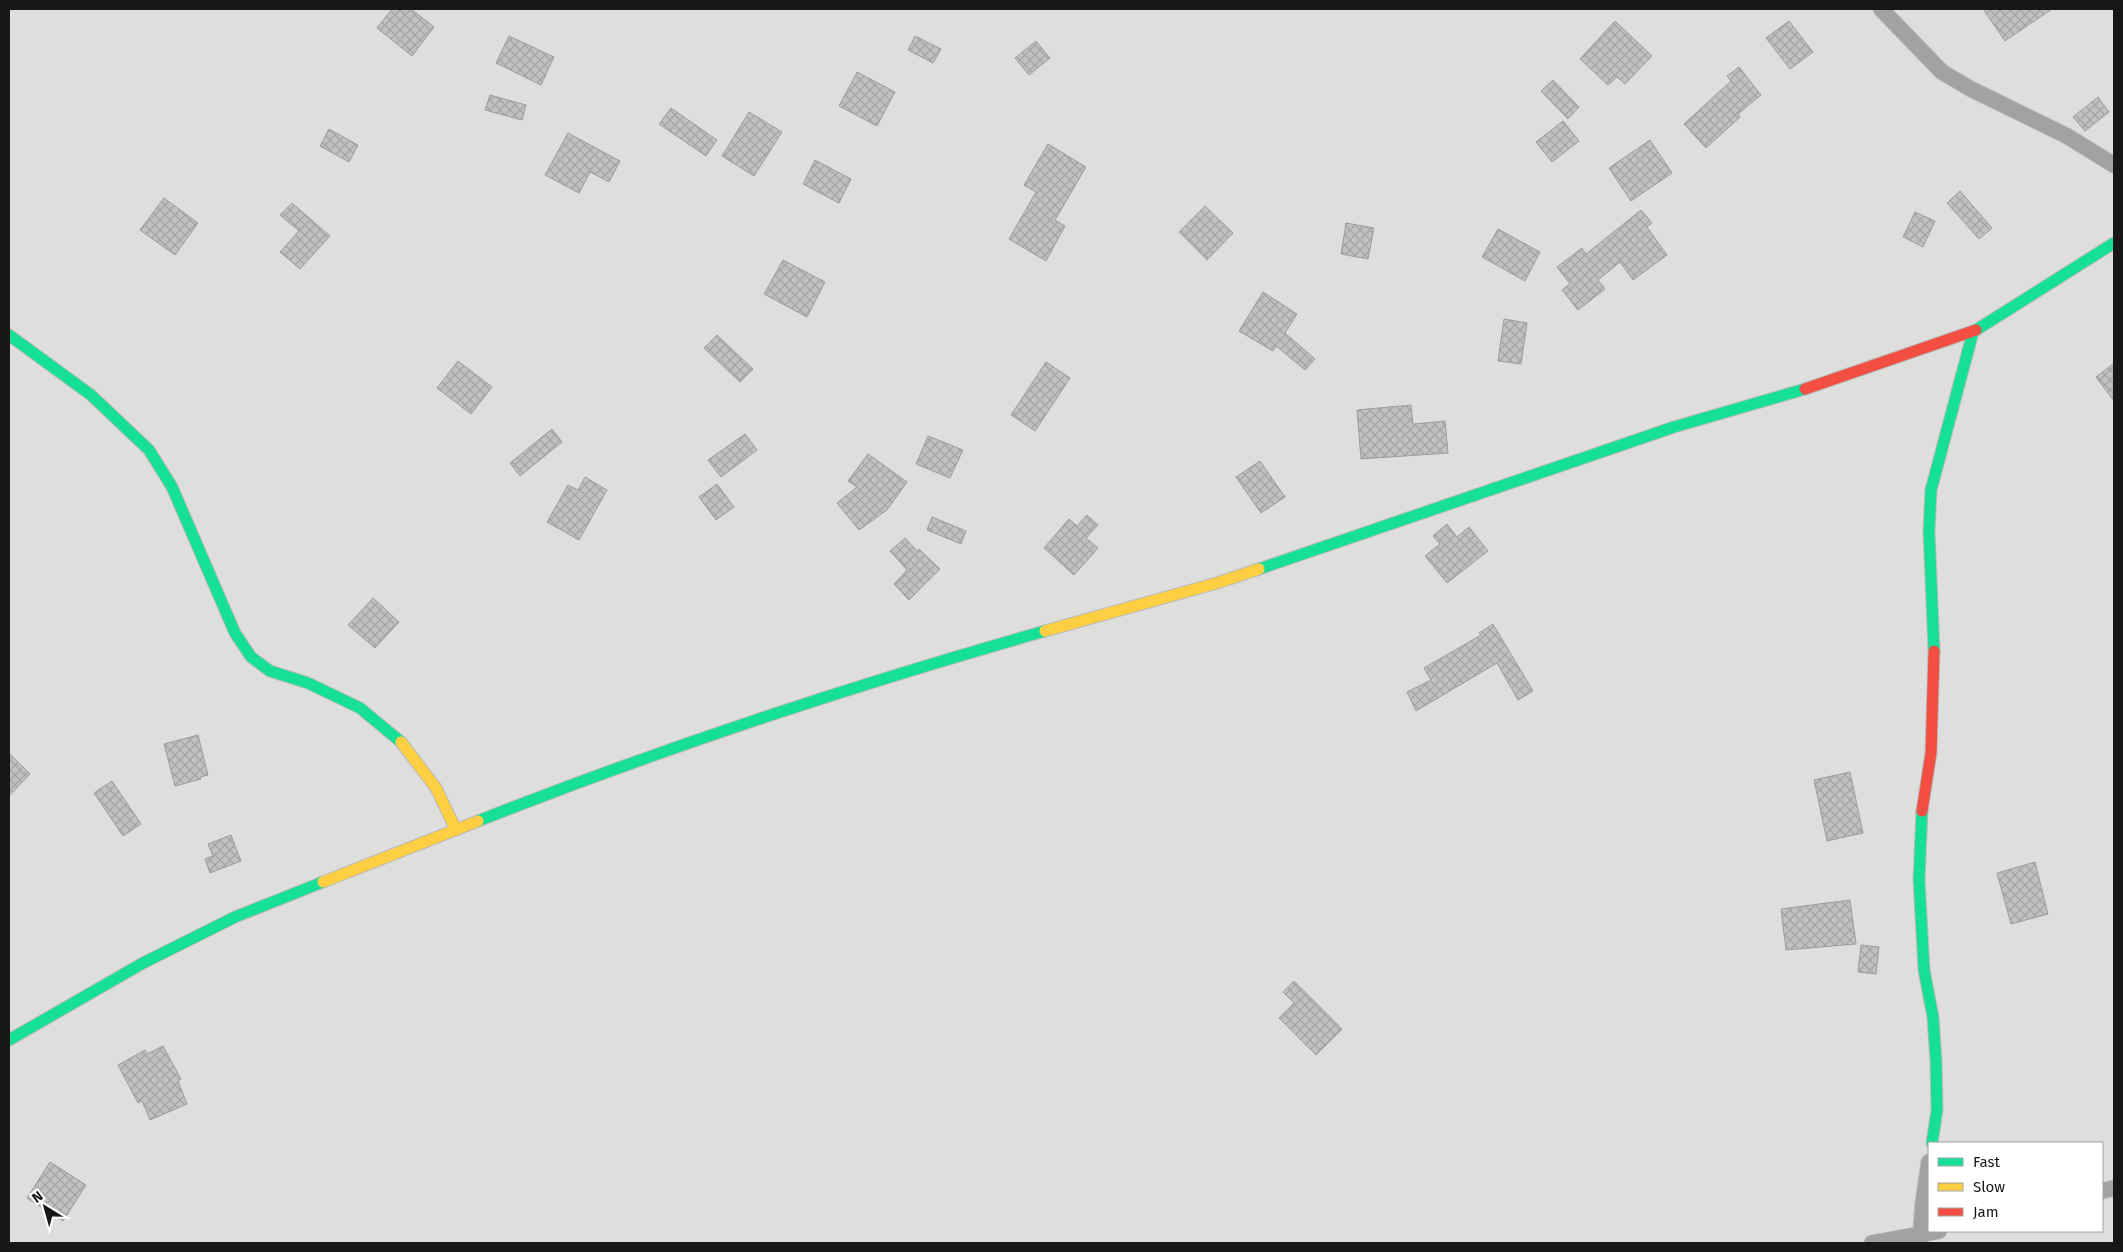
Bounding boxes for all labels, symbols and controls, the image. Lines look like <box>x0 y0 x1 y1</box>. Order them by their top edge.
legend <box>1928 1142 2103 1232</box>
text: Fast <box>1973 1153 2000 1171</box>
text: Slow <box>1973 1178 2005 1196</box>
north arrow <box>20 1182 70 1232</box>
text: N <box>29 1187 46 1207</box>
text: Jam <box>1973 1203 1999 1221</box>

